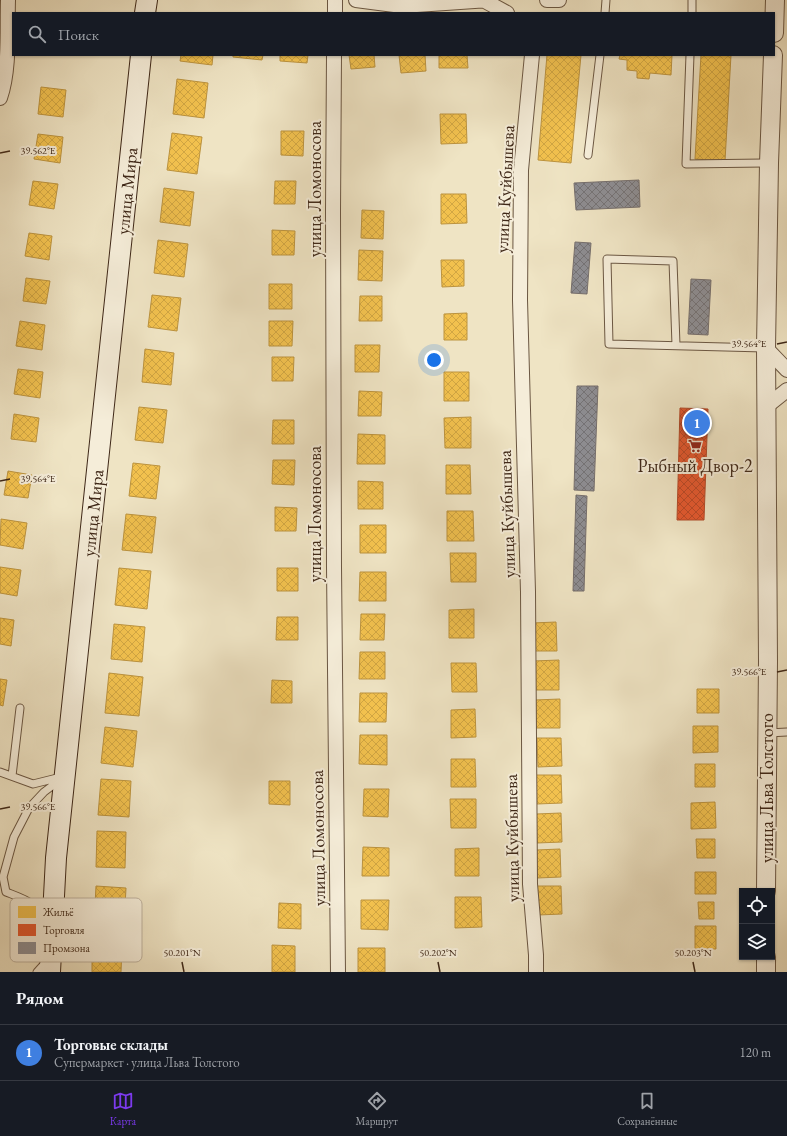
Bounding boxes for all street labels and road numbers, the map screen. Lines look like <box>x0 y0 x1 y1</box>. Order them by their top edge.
street label: улица Ломоносова <box>303 120 326 257</box>
street label: улица Куйбышева <box>490 124 519 253</box>
street label: улица Мира <box>110 145 143 236</box>
street label: улица Ломоносова <box>303 445 326 582</box>
street label: улица Куйбышева <box>493 449 520 578</box>
street label: улица Мира <box>76 467 109 558</box>
street label: улица Льва Толстого <box>755 713 778 863</box>
street label: улица Ломоносова <box>305 769 330 906</box>
street label: улица Куйбышева <box>499 773 524 902</box>

